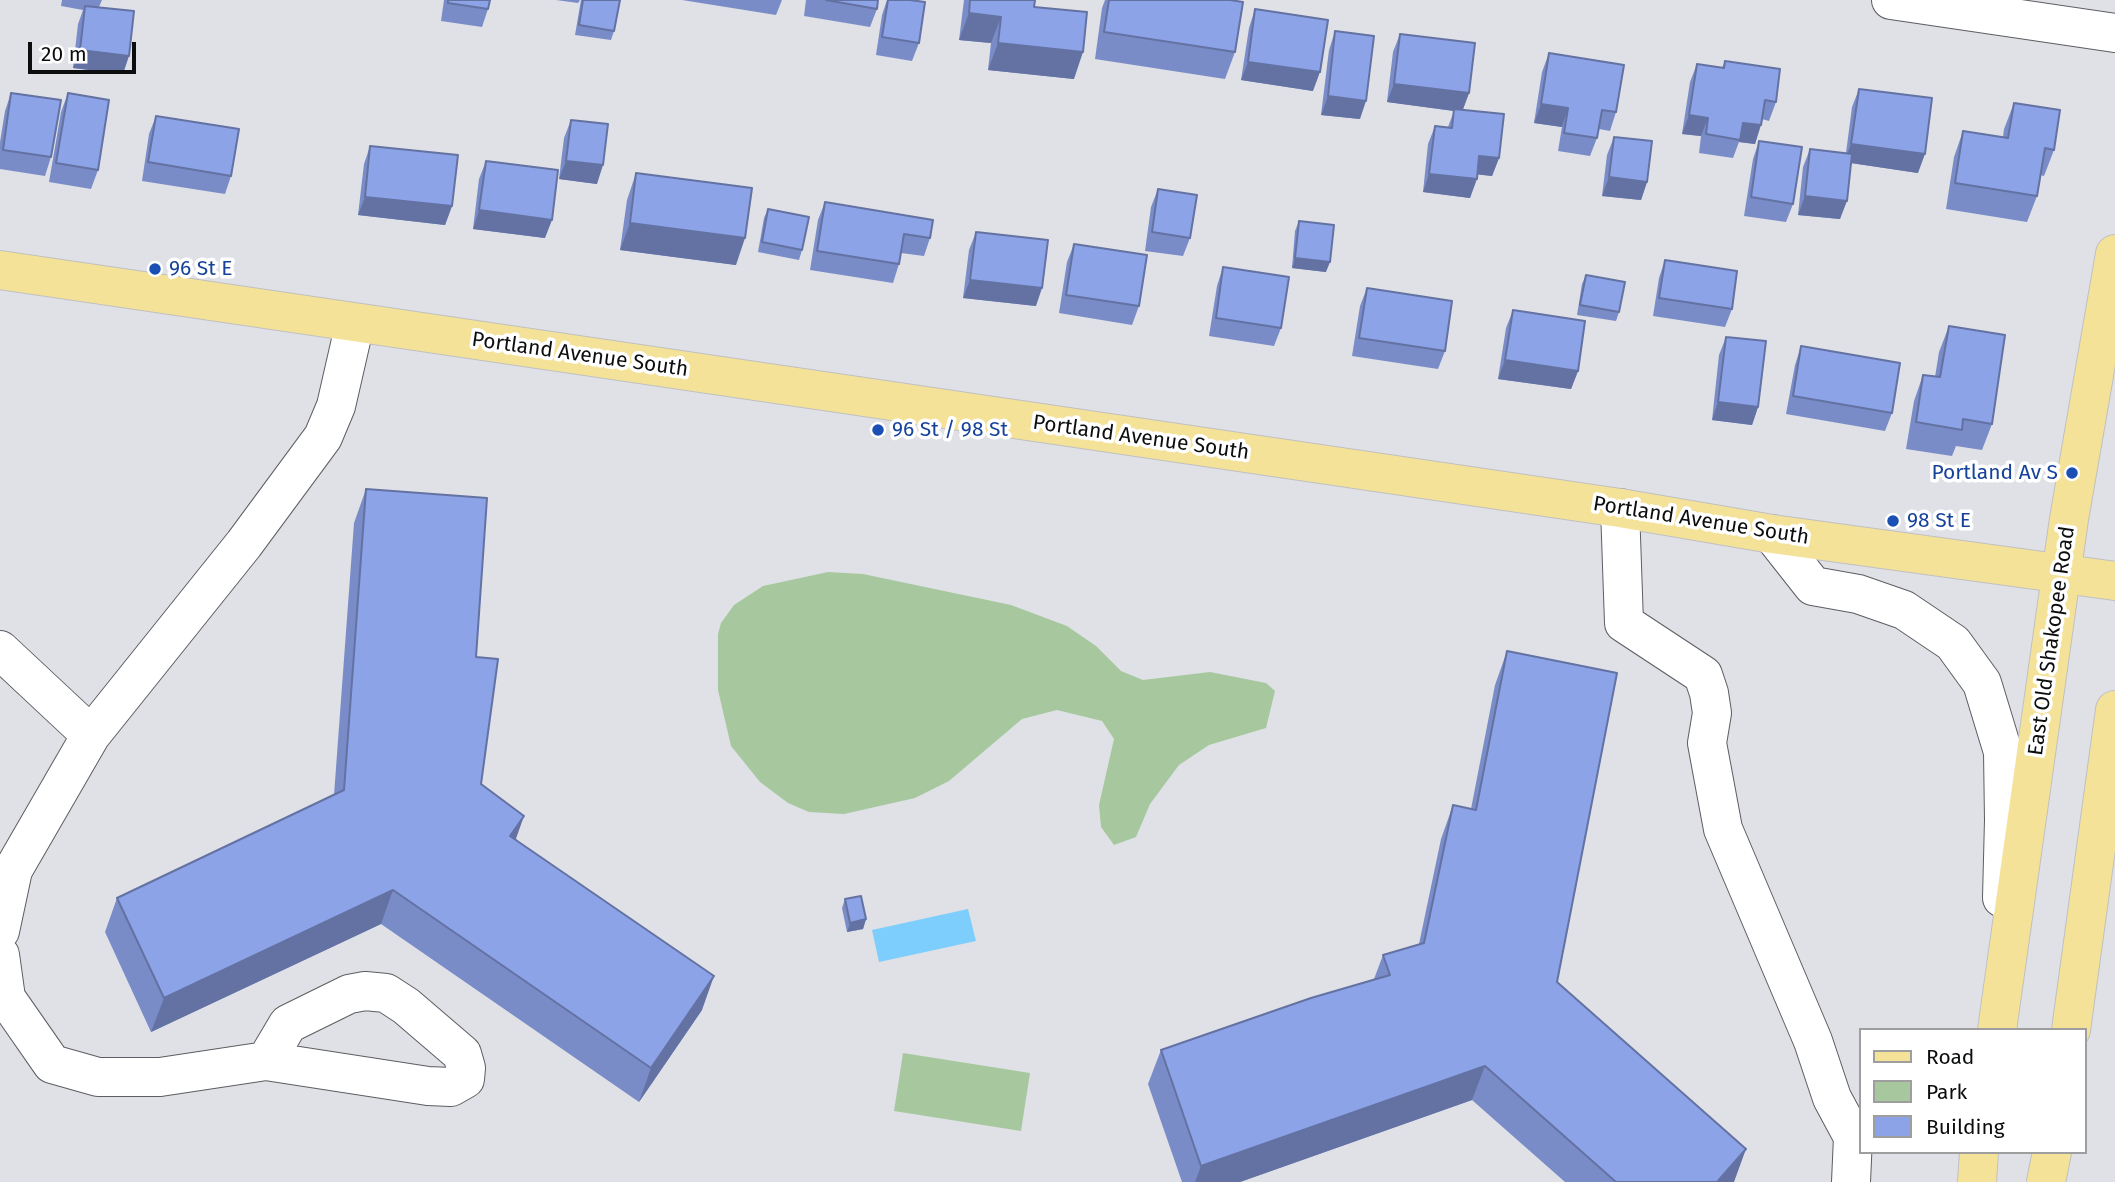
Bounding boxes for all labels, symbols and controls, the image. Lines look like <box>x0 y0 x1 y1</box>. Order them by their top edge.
scale bar <box>32 28 140 72</box>
text: 20 m <box>41 41 87 67</box>
place label: 96 St E <box>169 256 233 282</box>
marker: 96 St E <box>147 261 163 277</box>
street label: Portland Avenue South <box>470 327 690 383</box>
street label: Portland Avenue South <box>1031 410 1251 466</box>
place label: 96 St / 98 St <box>892 417 1008 443</box>
marker: 96 St / 98 St <box>870 422 886 438</box>
place label: Portland Av S <box>1931 460 2058 486</box>
marker: Portland Av S <box>2064 465 2080 481</box>
street label: Portland Avenue South <box>1591 491 1811 551</box>
place label: 98 St E <box>1907 508 1971 534</box>
marker: 98 St E <box>1885 513 1901 529</box>
street label: East Old Shakopee Road <box>2023 525 2081 757</box>
legend <box>1860 1028 2087 1154</box>
text: Road <box>1926 1044 1974 1070</box>
text: Park <box>1926 1079 1967 1105</box>
text: Building <box>1926 1114 2005 1140</box>

